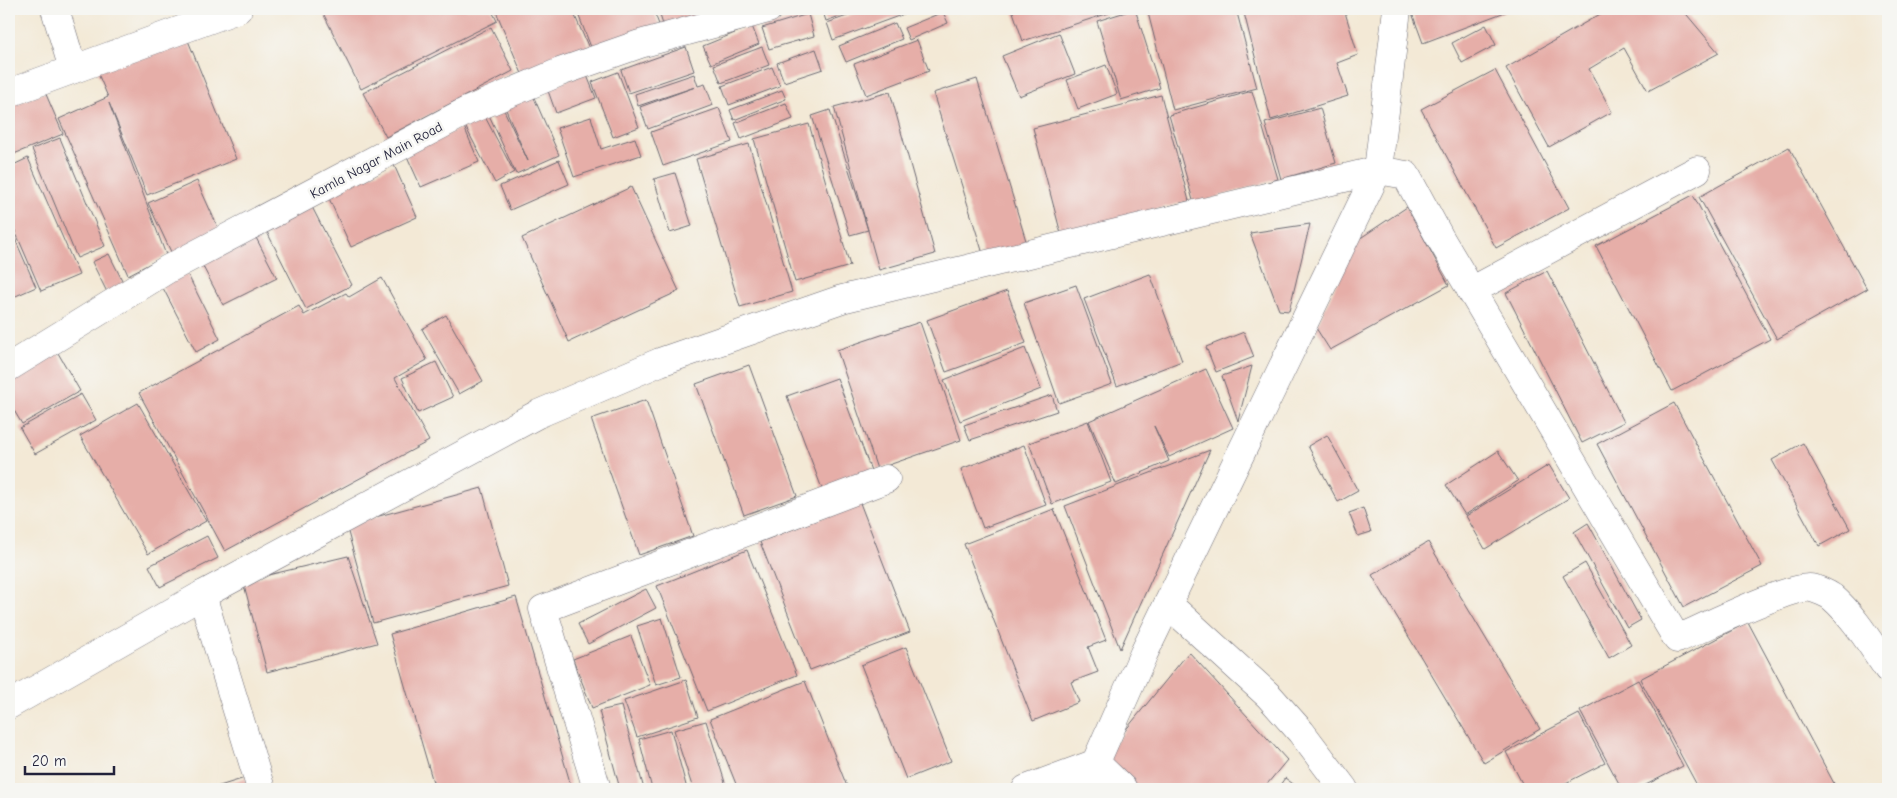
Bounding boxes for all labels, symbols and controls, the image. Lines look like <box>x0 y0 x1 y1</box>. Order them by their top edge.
street label: Kamla Nagar Main Road <box>307 118 445 203</box>
scale bar <box>25 743 114 775</box>
text: 20 m <box>32 752 66 770</box>

